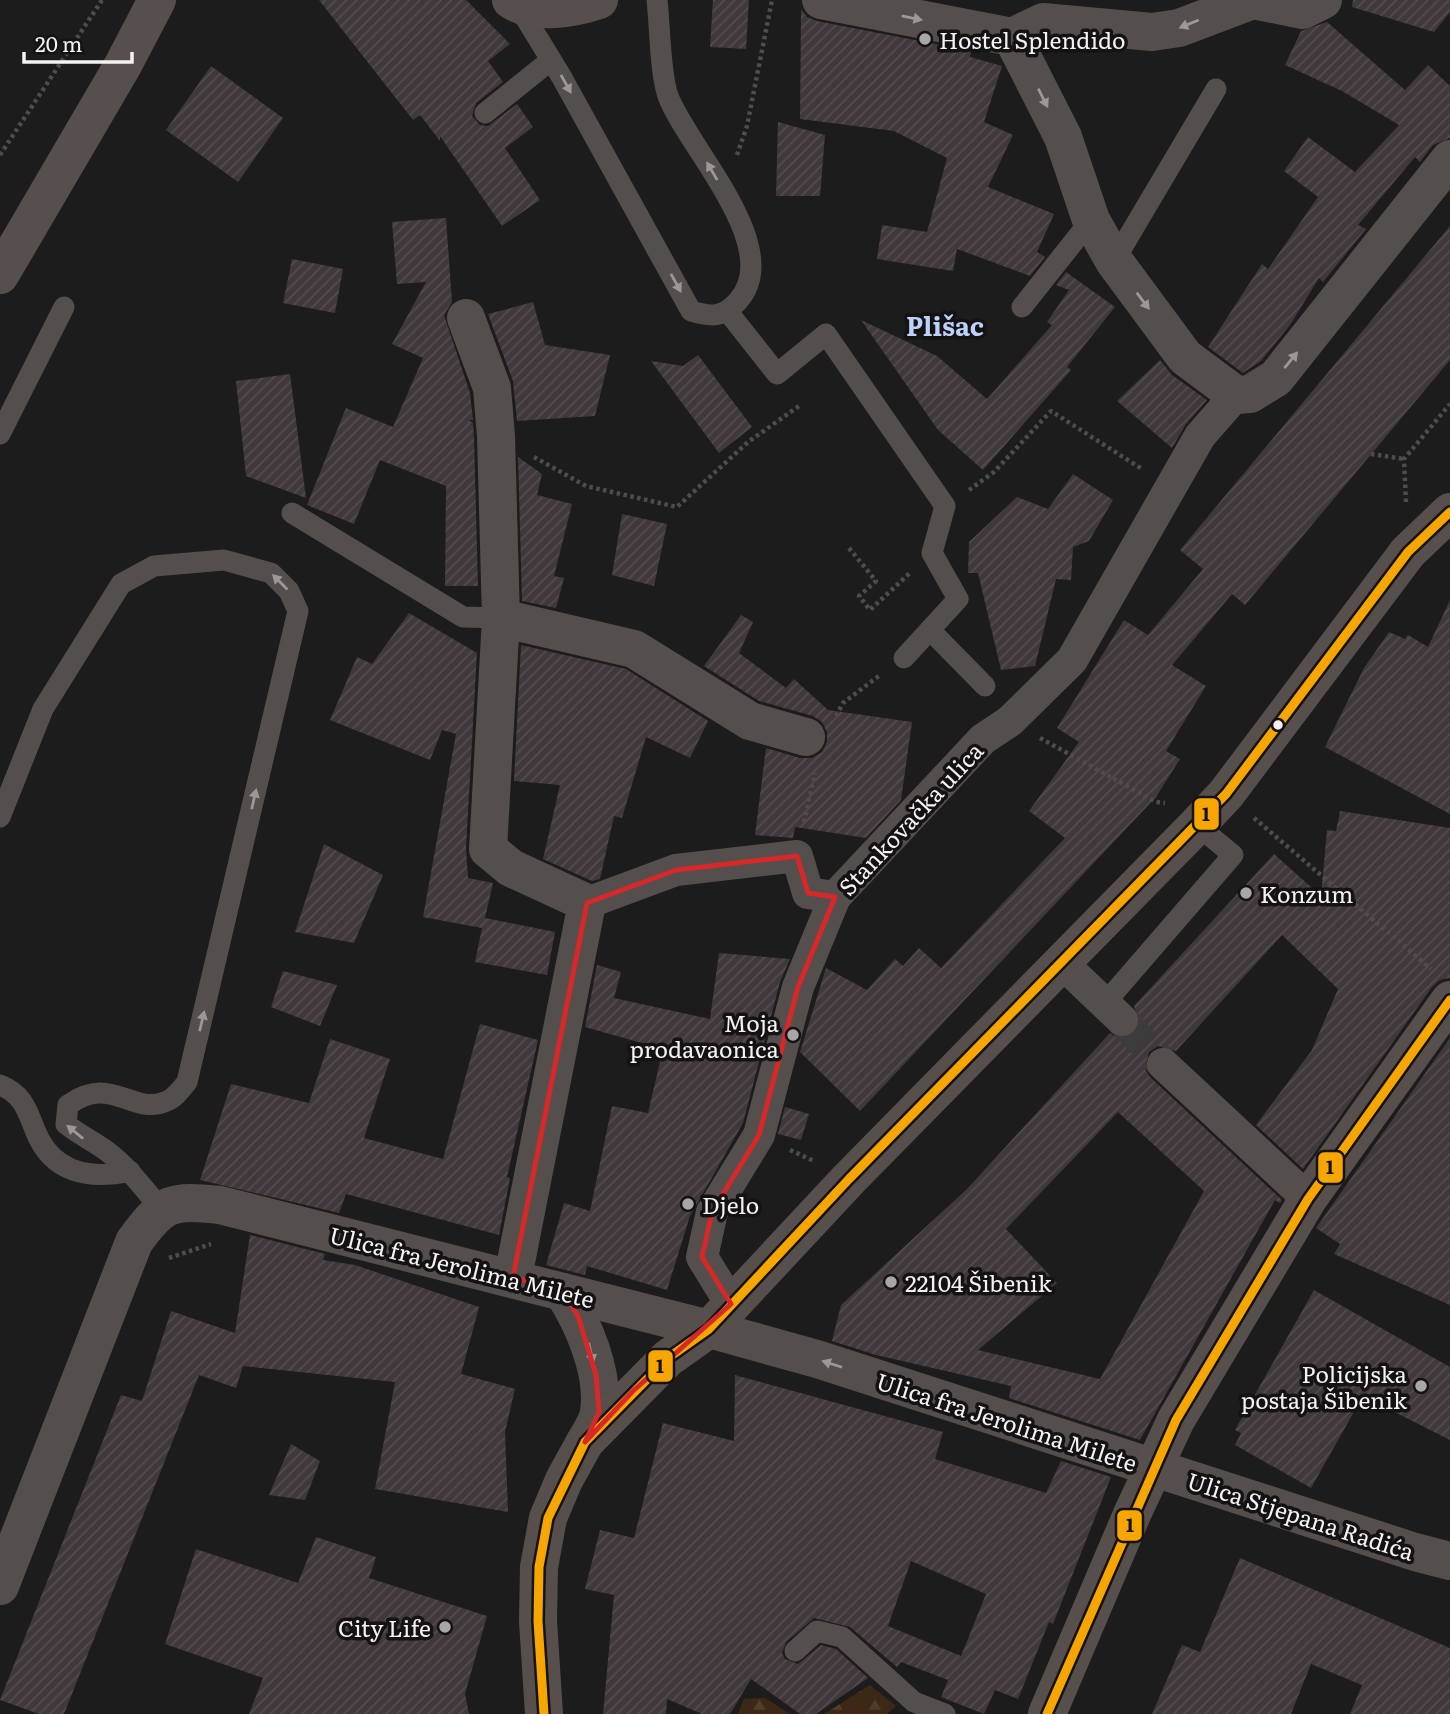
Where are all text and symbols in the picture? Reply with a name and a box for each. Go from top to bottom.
one-way arrow [901,12,923,23]
one-way arrow [1178,19,1199,30]
scale bar [24,21,133,65]
place label: Hostel Splendido [939,22,1125,56]
text: 20 m [35,27,82,58]
marker: Hostel Splendido [917,31,933,47]
one-way arrow [560,74,572,94]
one-way arrow [1037,88,1049,108]
one-way arrow [706,162,719,181]
one-way arrow [670,273,681,293]
one-way arrow [1136,291,1150,310]
district label: Plišac [906,305,984,344]
one-way arrow [1283,351,1298,369]
one-way arrow [272,574,289,591]
unlabelled marker [1271,718,1285,732]
street label: Stankovačka ulica [830,733,991,902]
one-way arrow [248,788,259,810]
line badge: 1 [1193,797,1220,831]
text: 1 [1202,799,1210,827]
place label: Konzum [1260,876,1353,910]
marker: Konzum [1238,885,1254,901]
place label: Moja prodavaonica [630,1005,780,1065]
one-way arrow [197,1010,208,1032]
marker: Moja prodavaonica [785,1027,801,1043]
one-way arrow [67,1124,85,1139]
line badge: 1 [1317,1151,1344,1184]
text: 1 [1326,1152,1334,1180]
place label: Djelo [702,1187,759,1221]
marker: Djelo [680,1196,696,1212]
street label: Ulica fra Jerolima Milete [326,1217,598,1315]
place label: 22104 Šibenik [905,1265,1053,1299]
marker: 22104 Šibenik [883,1274,899,1290]
one-way arrow [586,1342,597,1364]
line badge: 1 [647,1349,674,1383]
text: 1 [656,1351,664,1379]
place label: Policijska postaja Šibenik [1241,1356,1408,1416]
one-way arrow [821,1358,842,1369]
street label: Ulica fra Jerolima Milete [872,1363,1142,1479]
marker: Policijska postaja Šibenik [1413,1378,1429,1394]
street label: Ulica Stjepana Radića [1183,1462,1419,1568]
line badge: 1 [1116,1509,1143,1542]
text: 1 [1126,1510,1134,1538]
place label: City Life [338,1610,431,1644]
marker: City Life [437,1619,453,1635]

